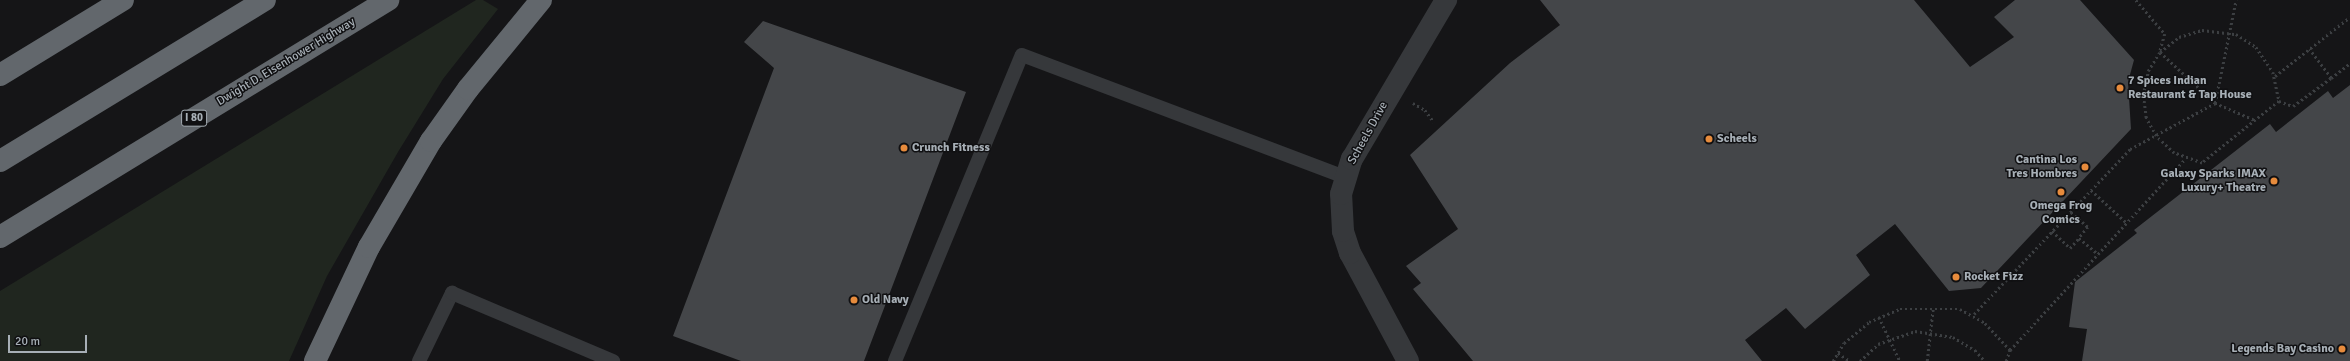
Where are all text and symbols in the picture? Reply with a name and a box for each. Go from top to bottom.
street label: Dwight D. Eisenhower Highway [214,15,358,109]
place label: 7 Spices Indian Restaurant & Tap House [2128,74,2252,102]
marker: 7 Spices Indian Restaurant & Tap House [2115,83,2125,93]
street label: Scheels Drive [1345,99,1391,167]
road number: I 80 [181,109,207,127]
place label: Scheels [1717,132,1757,146]
marker: Scheels [1704,134,1714,144]
place label: Crunch Fitness [912,141,990,155]
marker: Crunch Fitness [899,143,909,153]
place label: Cantina Los Tres Hombres [2006,153,2077,181]
marker: Cantina Los Tres Hombres [2080,162,2090,172]
place label: Galaxy Sparks IMAX Luxury+ Theatre [2161,167,2266,195]
marker: Galaxy Sparks IMAX Luxury+ Theatre [2269,176,2279,186]
marker: Omega Frog Comics [2056,187,2066,197]
place label: Omega Frog Comics [2030,199,2092,227]
place label: Rocket Fizz [1964,270,2023,284]
marker: Rocket Fizz [1951,272,1961,282]
place label: Old Navy [862,293,909,307]
marker: Old Navy [849,295,859,305]
scale bar [10,327,89,353]
text: 20 m [15,334,40,349]
place label: Legends Bay Casino [2231,342,2334,356]
marker: Legends Bay Casino [2337,344,2347,354]

